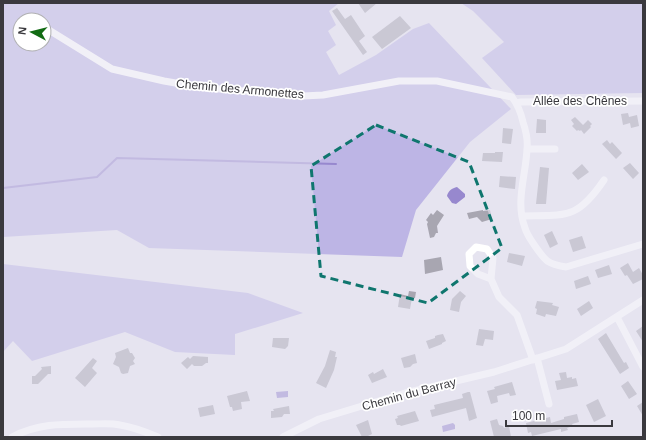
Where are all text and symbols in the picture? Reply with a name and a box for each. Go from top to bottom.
north arrow [12,12,52,52]
text: N [16,26,29,35]
street label: Chemin des Armonettes [176,76,304,102]
street label: Allée des Chênes [533,94,627,108]
street label: Chemin du Barray [360,375,458,413]
scale bar [506,402,612,428]
text: 100 m [512,409,545,423]

